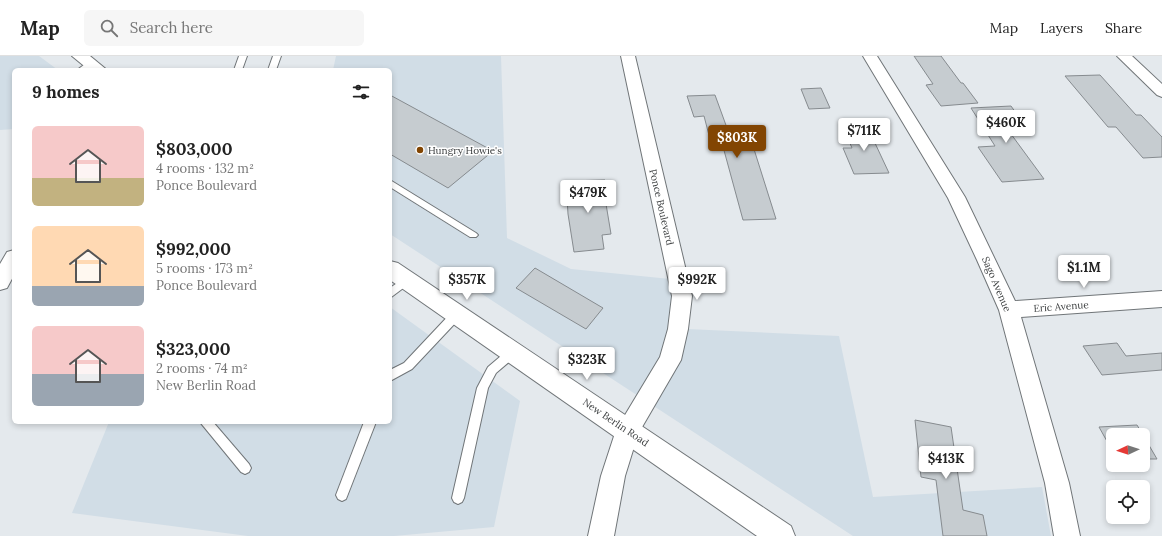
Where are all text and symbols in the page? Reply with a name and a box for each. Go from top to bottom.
search box [84,10,364,46]
text: Map [20,16,60,40]
icon: search [98,17,120,39]
text: Search here [130,18,213,37]
text: Map [990,19,1018,37]
text: Layers [1040,19,1083,37]
text: Share [1105,19,1142,37]
text: 9 homes [32,81,99,103]
icon: filters [350,81,372,103]
pin: $460K [978,110,1034,144]
text: $460K [986,114,1026,131]
pin: $711K [836,118,892,152]
text: $711K [847,122,881,139]
pin: $803K [709,125,765,159]
text: $803K [717,129,757,146]
text: $803,000 [156,138,232,160]
icon: home [64,142,112,190]
place label: Hungry Howie's [428,144,502,157]
marker: Hungry Howie's [415,145,425,155]
text: 4 rooms · 132 m² [156,160,254,177]
street label: Ponce Boulevard [646,168,677,246]
text: Ponce Boulevard [156,177,257,194]
pin: $479K [560,180,616,214]
text: $479K [569,184,607,201]
text: $992,000 [156,238,231,260]
icon: home [64,242,112,290]
street label: Sago Avenue [979,255,1014,314]
pin: $1.1M [1056,255,1112,289]
text: $1.1M [1067,259,1101,276]
text: 5 rooms · 173 m² [156,260,253,277]
pin: $357K [439,267,495,301]
pin: $992K [669,267,725,301]
text: $357K [448,271,486,288]
text: $992K [678,271,716,288]
text: Ponce Boulevard [156,277,257,294]
street label: Eric Avenue [1033,298,1090,315]
text: $323,000 [156,338,231,360]
icon: home [64,342,112,390]
pin: $323K [559,347,615,381]
text: $323K [568,351,606,368]
text: 2 rooms · 74 m² [156,360,248,377]
text: New Berlin Road [156,377,256,394]
street label: New Berlin Road [580,396,651,449]
north arrow [1106,428,1150,472]
map controls [1106,428,1150,524]
pin: $413K [918,446,974,480]
text: $413K [928,450,964,467]
button: locate [1106,480,1150,524]

